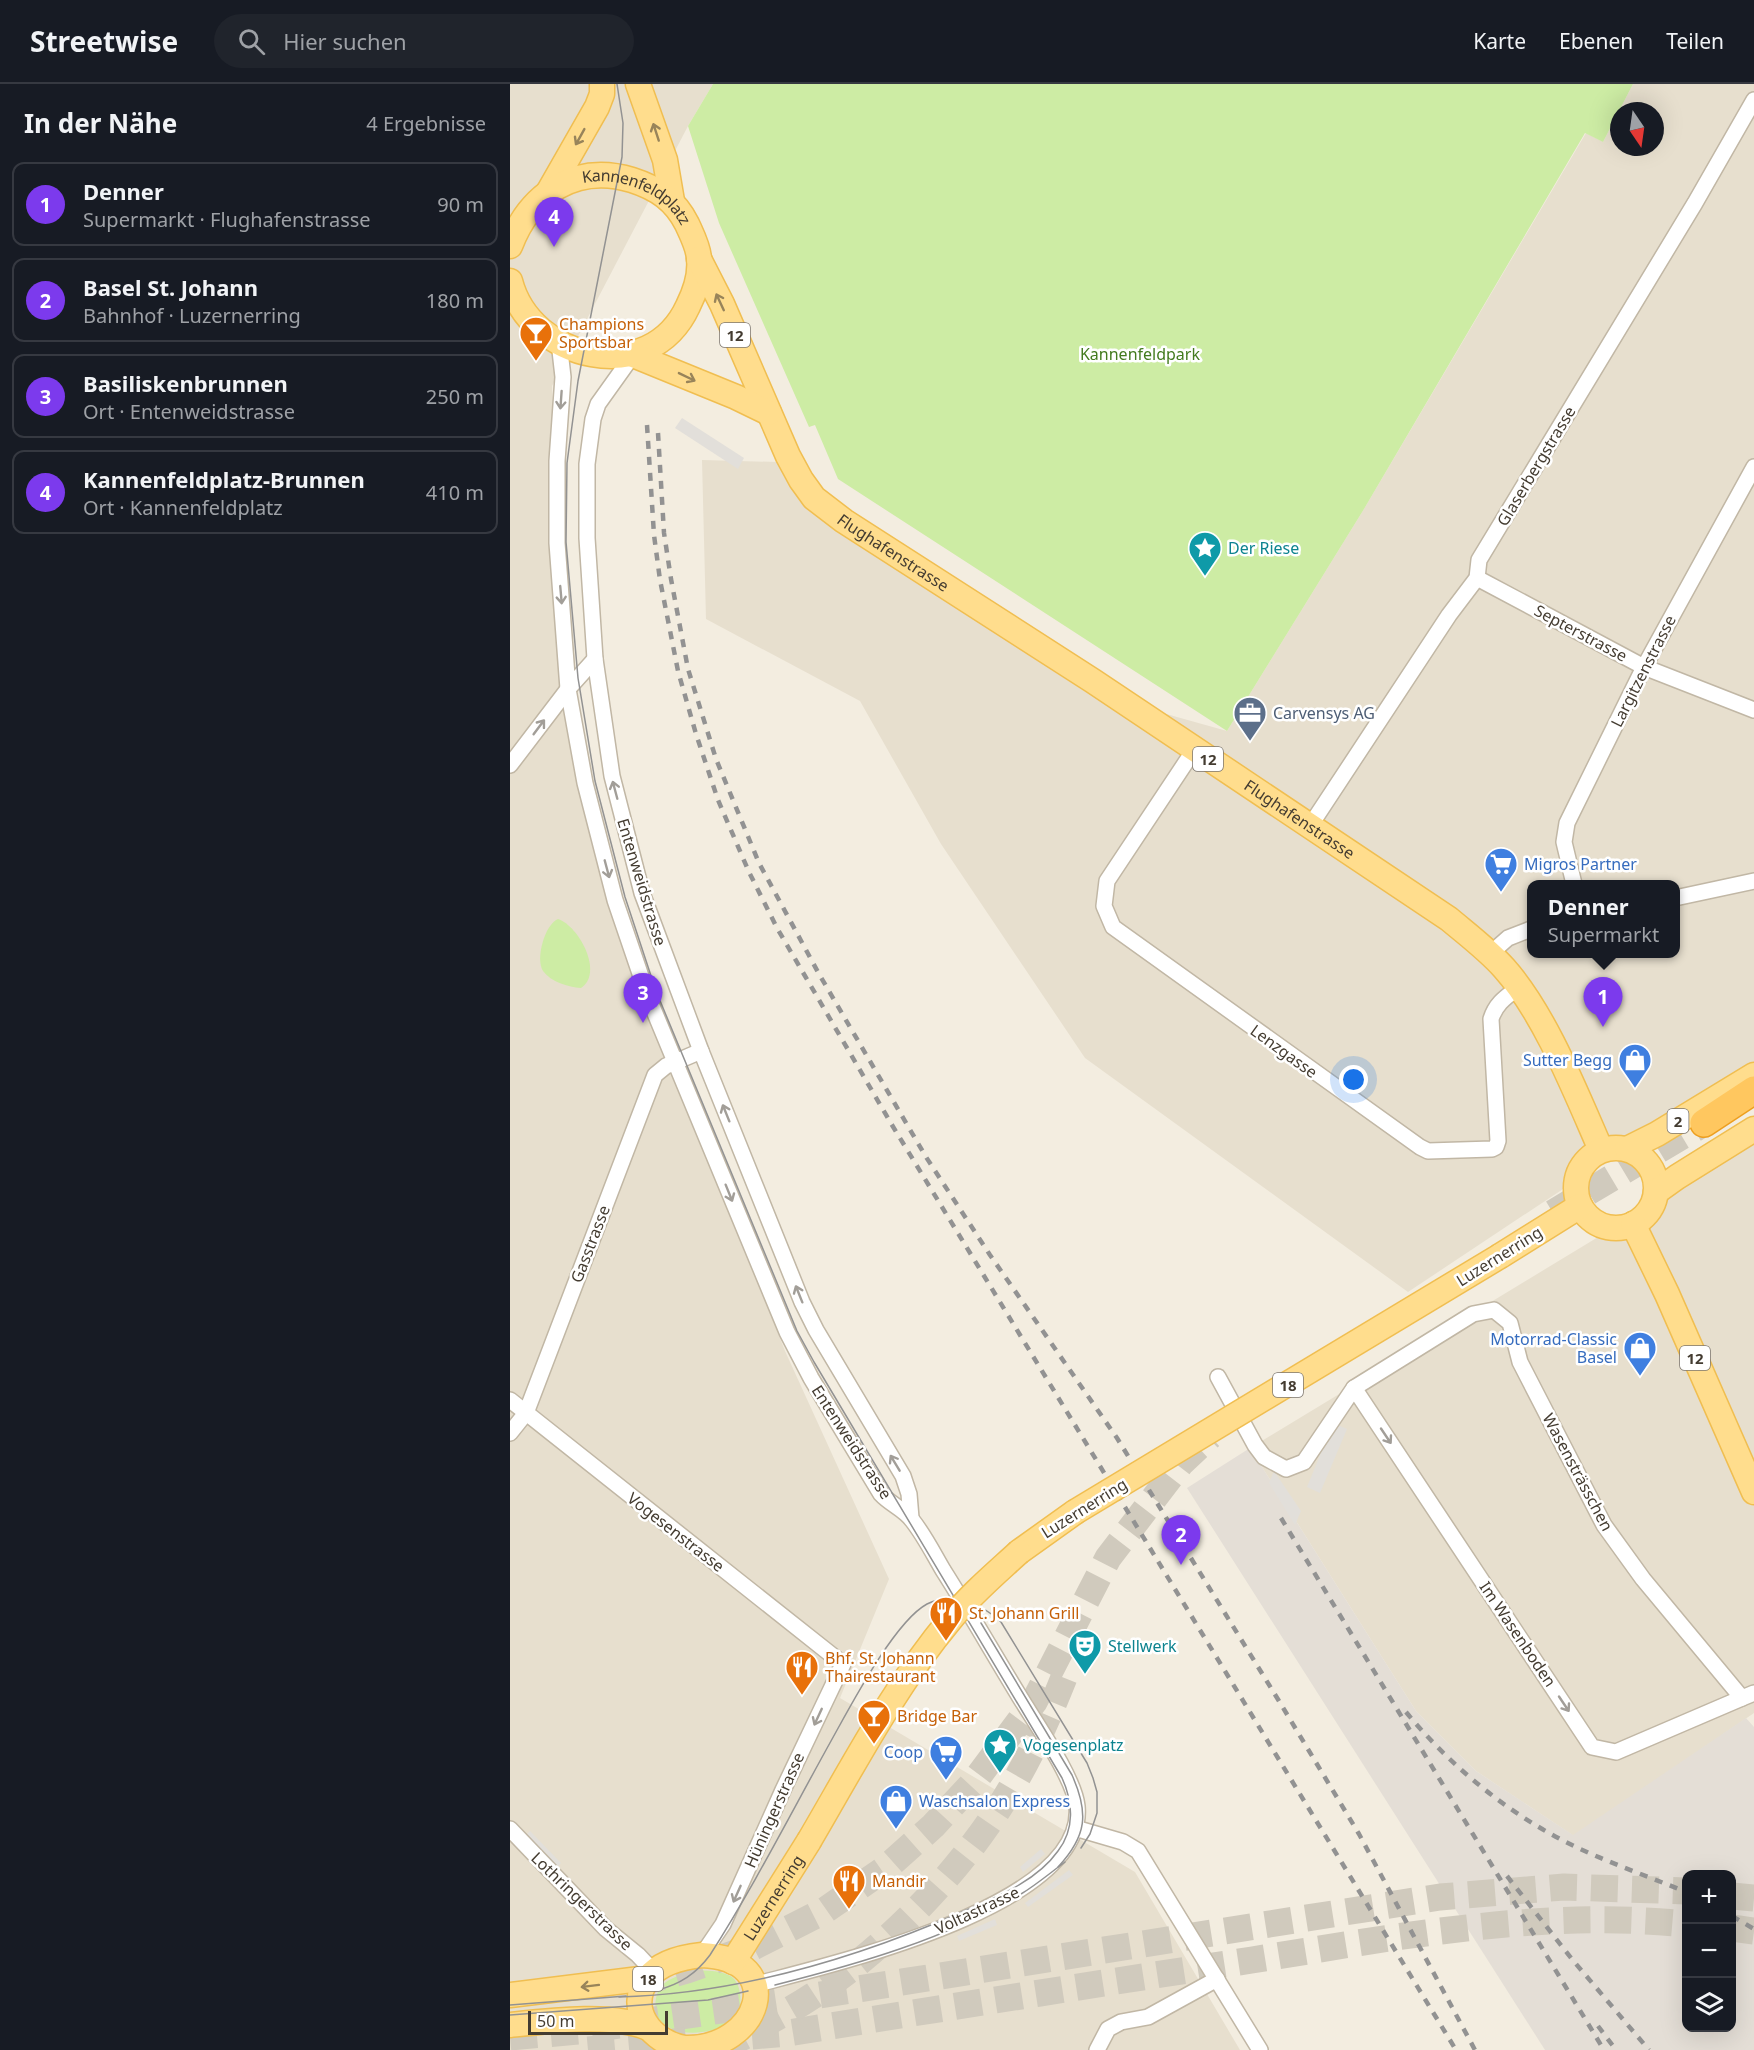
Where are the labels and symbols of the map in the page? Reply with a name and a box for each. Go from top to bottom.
north arrow [1610,102,1664,156]
one-way arrow [650,123,661,142]
one-way arrow [574,129,586,146]
street label: Kannenfeldplatz [580,164,696,229]
pin: 4 [534,198,573,247]
one-way arrow [714,293,726,311]
place label: Champions Sportsbar [559,313,644,353]
bar icon: Champions Sportsbar [518,315,554,362]
road number: 12 [720,323,750,347]
park label: Kannenfeldpark [1080,343,1200,365]
one-way arrow [678,371,696,383]
one-way arrow [556,390,567,409]
street label: Glaserbergstrasse [1491,402,1581,530]
street label: Flughafenstrasse [833,509,953,597]
place icon: Der Riese [1187,530,1223,577]
place label: Der Riese [1228,537,1299,559]
one-way arrow [556,584,567,604]
street label: Septerstrasse [1531,599,1631,667]
street label: Largitzenstrasse [1605,611,1681,731]
office icon: Carvensys AG [1232,695,1268,742]
place label: Carvensys AG [1273,702,1375,724]
one-way arrow [533,719,546,735]
road number: 12 [1193,747,1223,771]
street label: Flughafenstrasse [1240,774,1359,864]
one-way arrow [609,780,621,799]
street label: Entenweidstrasse [612,816,672,948]
supermarket icon: Migros Partner [1483,846,1519,893]
place label: Migros Partner [1524,853,1637,875]
one-way arrow [602,859,614,878]
pin: 3 [624,974,662,1023]
pin: 1 [1584,978,1622,1027]
street label: Lenzgasse [1246,1019,1322,1083]
shop icon: Sutter Begg [1617,1042,1653,1089]
place label: Sutter Begg [1523,1049,1612,1071]
your location [1339,1065,1368,1094]
one-way arrow [720,1104,731,1122]
road number: 2 [1668,1109,1688,1133]
one-way arrow [724,1183,735,1202]
street label: Gasstrasse [565,1202,615,1286]
street label: Luzernerring [1452,1221,1546,1291]
one-way arrow [793,1285,804,1303]
place label: Motorrad-Classic Basel [1490,1328,1617,1368]
shop icon: Motorrad-Classic Basel [1622,1330,1658,1377]
road number: 12 [1680,1346,1710,1370]
road number: 18 [1273,1373,1303,1397]
street label: Entenweidstrasse [807,1381,897,1503]
street label: Wasensträsschen [1538,1409,1618,1535]
one-way arrow [1380,1428,1392,1444]
one-way arrow [888,1455,900,1472]
street label: Luzernerring [1037,1473,1131,1543]
street label: Vogesenstrasse [623,1487,729,1577]
pin: 2 [1162,1516,1200,1565]
street label: Im Wasenboden [1475,1577,1561,1691]
restaurant icon: St. Johann Grill [928,1595,964,1642]
place label: St. Johann Grill [969,1602,1080,1624]
theatre icon: Stellwerk [1067,1628,1103,1675]
place label: Stellwerk [1108,1635,1177,1657]
place label: Bhf. St. Johann Thairestaurant [825,1647,936,1687]
restaurant icon: Bhf. St. Johann Thairestaurant [784,1649,820,1696]
one-way arrow [1558,1695,1570,1712]
bar icon: Bridge Bar [856,1698,892,1745]
place label: Bridge Bar [897,1705,977,1727]
one-way arrow [811,1707,823,1725]
place icon: Vogesenplatz [982,1727,1018,1774]
supermarket icon: Coop [928,1734,964,1781]
place label: Vogesenplatz [1023,1734,1124,1756]
place label: Coop [884,1741,923,1763]
street label: Hüningerstrasse [739,1749,809,1871]
shop icon: Waschsalon Express [878,1783,914,1830]
place label: Waschsalon Express [919,1790,1070,1812]
street label: Lothringerstrasse [527,1847,637,1955]
street label: Luzernerring [738,1851,809,1945]
restaurant icon: Mandir [831,1863,867,1910]
place label: Mandir [872,1870,926,1892]
street label: Voltastrasse [931,1881,1023,1939]
one-way arrow [730,1884,742,1902]
road number: 18 [633,1967,663,1991]
one-way arrow [580,1980,600,1991]
scale bar [528,2008,668,2036]

